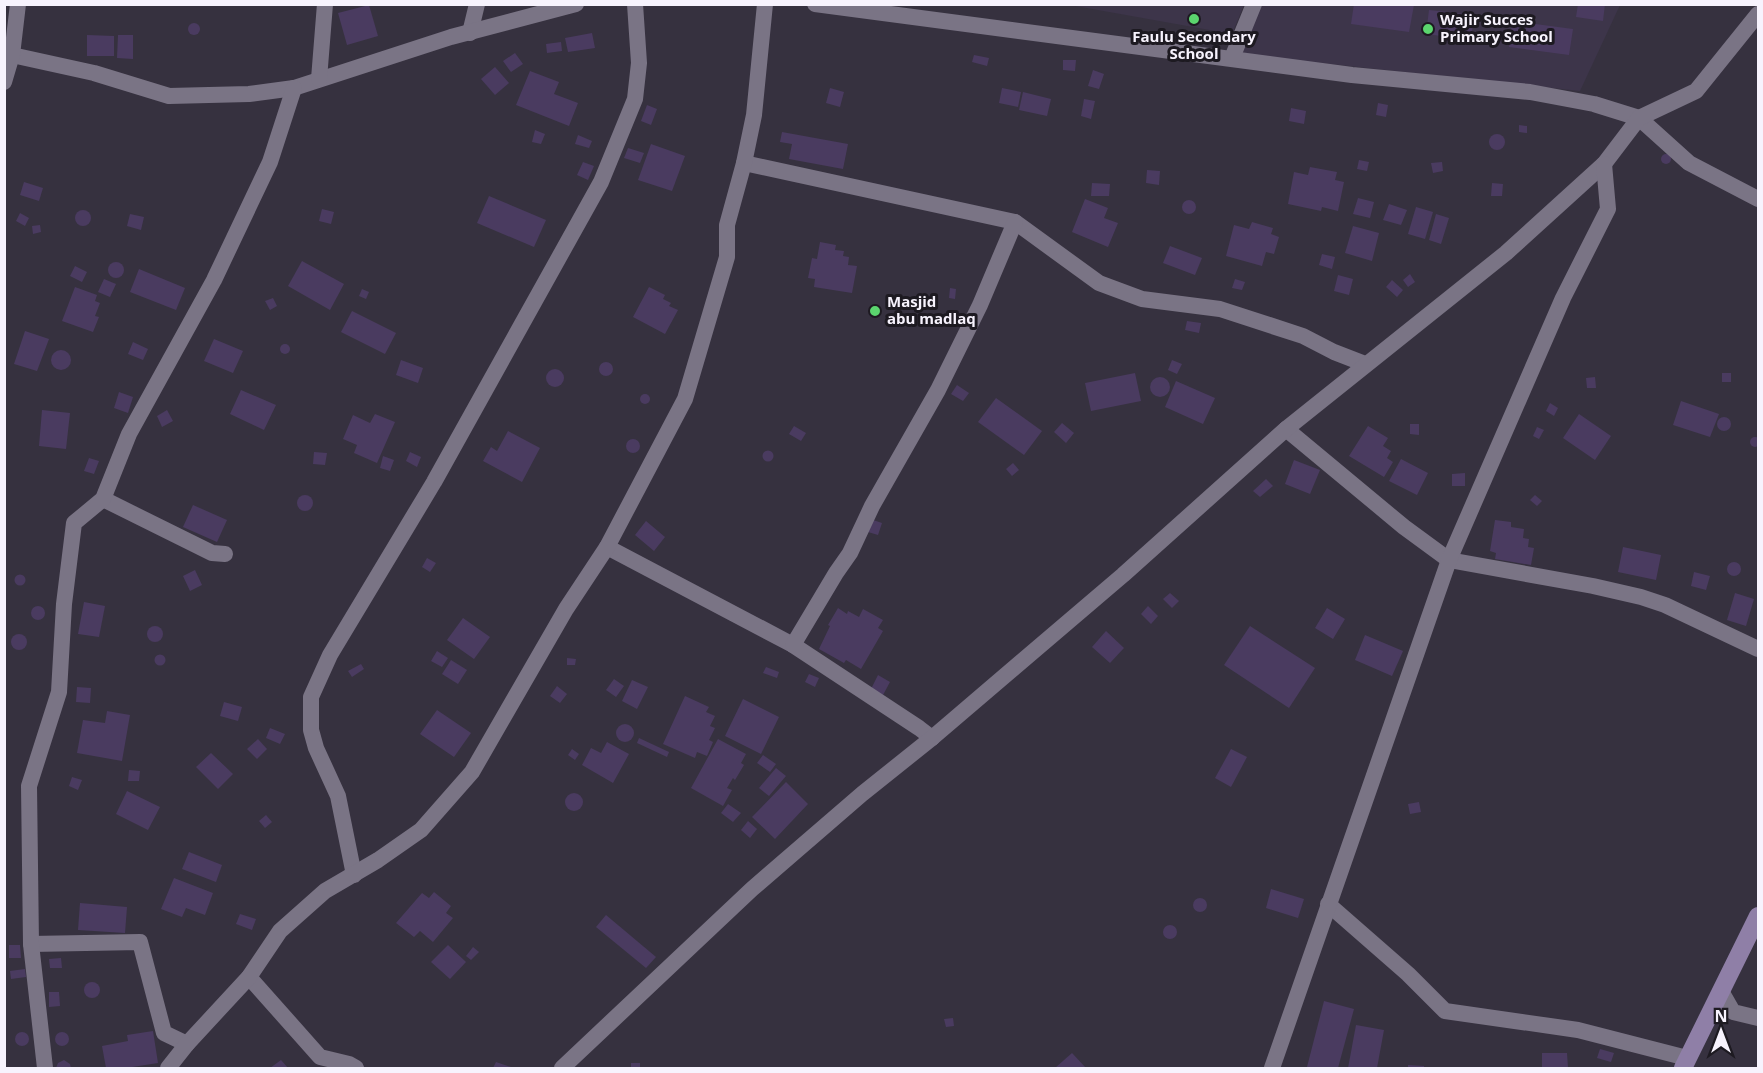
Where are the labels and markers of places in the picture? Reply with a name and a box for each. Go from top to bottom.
place label: Wajir Succes Primary School [1440,9,1553,46]
marker: Faulu Secondary School [1187,12,1201,26]
marker: Wajir Succes Primary School [1421,22,1435,36]
place label: Faulu Secondary School [1132,26,1256,63]
place label: Masjid abu madlaq [887,291,976,328]
marker: Masjid abu madlaq [868,304,882,318]

